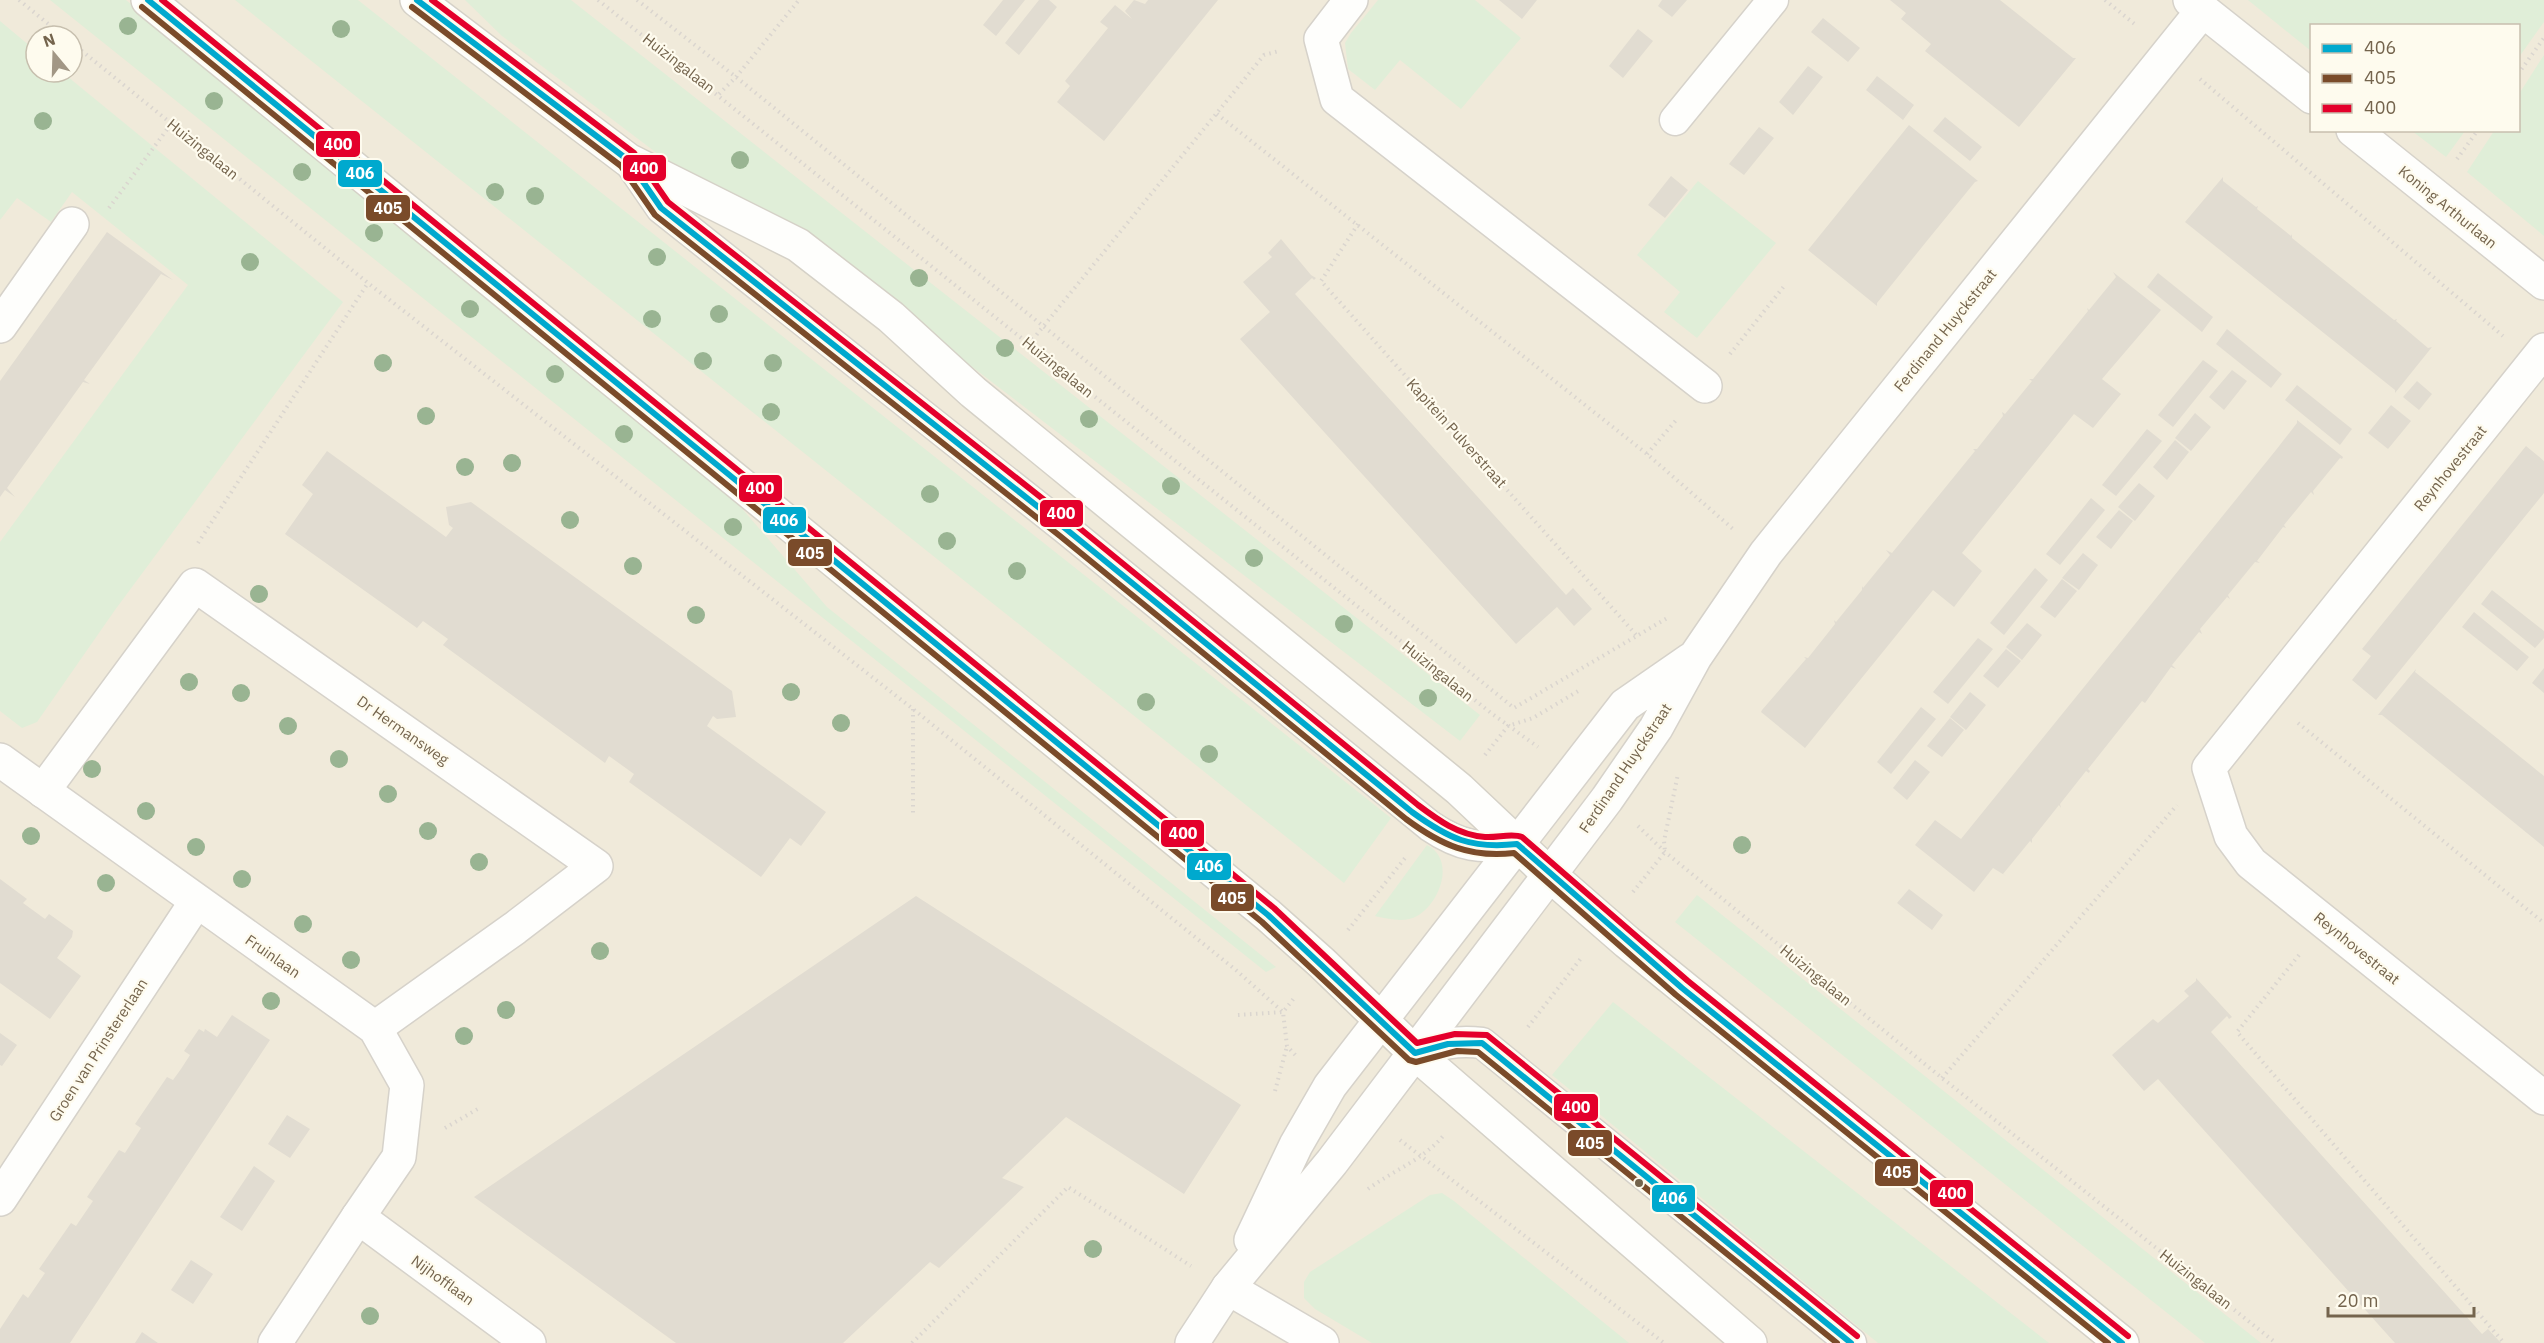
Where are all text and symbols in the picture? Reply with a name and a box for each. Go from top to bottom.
north arrow [24,24,84,84]
legend [2310,24,2520,132]
text: N [40,28,58,51]
street label: Huizingalaan [639,29,719,97]
text: 406 [2364,36,2396,59]
text: 405 [2364,66,2396,89]
text: 400 [2364,96,2396,119]
street label: Huizingalaan [163,114,243,184]
line badge: 400 [315,130,361,158]
text: 400 [324,134,353,154]
line badge: 400 [622,154,667,182]
text: 400 [630,158,659,178]
line badge: 406 [337,159,383,188]
street label: Koning Arthurlaan [2395,161,2501,253]
text: 406 [346,163,375,183]
line badge: 405 [365,194,411,222]
text: 405 [374,198,403,218]
street label: Ferdinand Huyckstraat [1890,265,2000,395]
street label: Huizingalaan [1018,332,1098,402]
street label: Kapitein Pulverstraat [1403,374,1511,492]
street label: Reynhovestraat [2410,421,2490,515]
line badge: 400 [738,474,783,503]
text: 400 [746,478,775,498]
line badge: 400 [1039,499,1084,528]
text: 400 [1047,503,1076,523]
line badge: 406 [762,506,807,534]
text: 406 [770,510,799,530]
line badge: 405 [787,538,833,567]
text: 405 [796,543,825,563]
street label: Huizingalaan [1398,636,1478,706]
street label: Dr Hermansweg [353,691,453,769]
street label: Ferdinand Huyckstraat [1575,699,1675,837]
line badge: 400 [1160,819,1205,848]
text: 400 [1169,823,1198,843]
line badge: 406 [1186,852,1232,881]
text: 406 [1195,856,1224,876]
line badge: 405 [1210,883,1255,912]
text: 405 [1218,888,1247,908]
street label: Reynhovestraat [2310,908,2404,988]
street label: Fruinlaan [242,930,304,982]
street label: Huizingalaan [1776,940,1856,1010]
street label: Groen van Prinstererlaan [45,975,151,1125]
line badge: 400 [1553,1093,1599,1122]
text: 400 [1562,1097,1591,1117]
line badge: 405 [1567,1129,1613,1157]
text: 405 [1576,1133,1605,1153]
line badge: 405 [1874,1158,1919,1187]
text: 405 [1883,1162,1912,1182]
unlabelled marker [1633,1177,1645,1189]
line badge: 400 [1929,1179,1974,1208]
text: 400 [1938,1183,1967,1203]
line badge: 406 [1651,1184,1696,1213]
text: 406 [1659,1188,1688,1208]
street label: Huizingalaan [2156,1245,2236,1313]
street label: Nijhofflaan [408,1251,478,1309]
scale bar [2328,1280,2474,1318]
text: 20 m [2337,1289,2379,1312]

